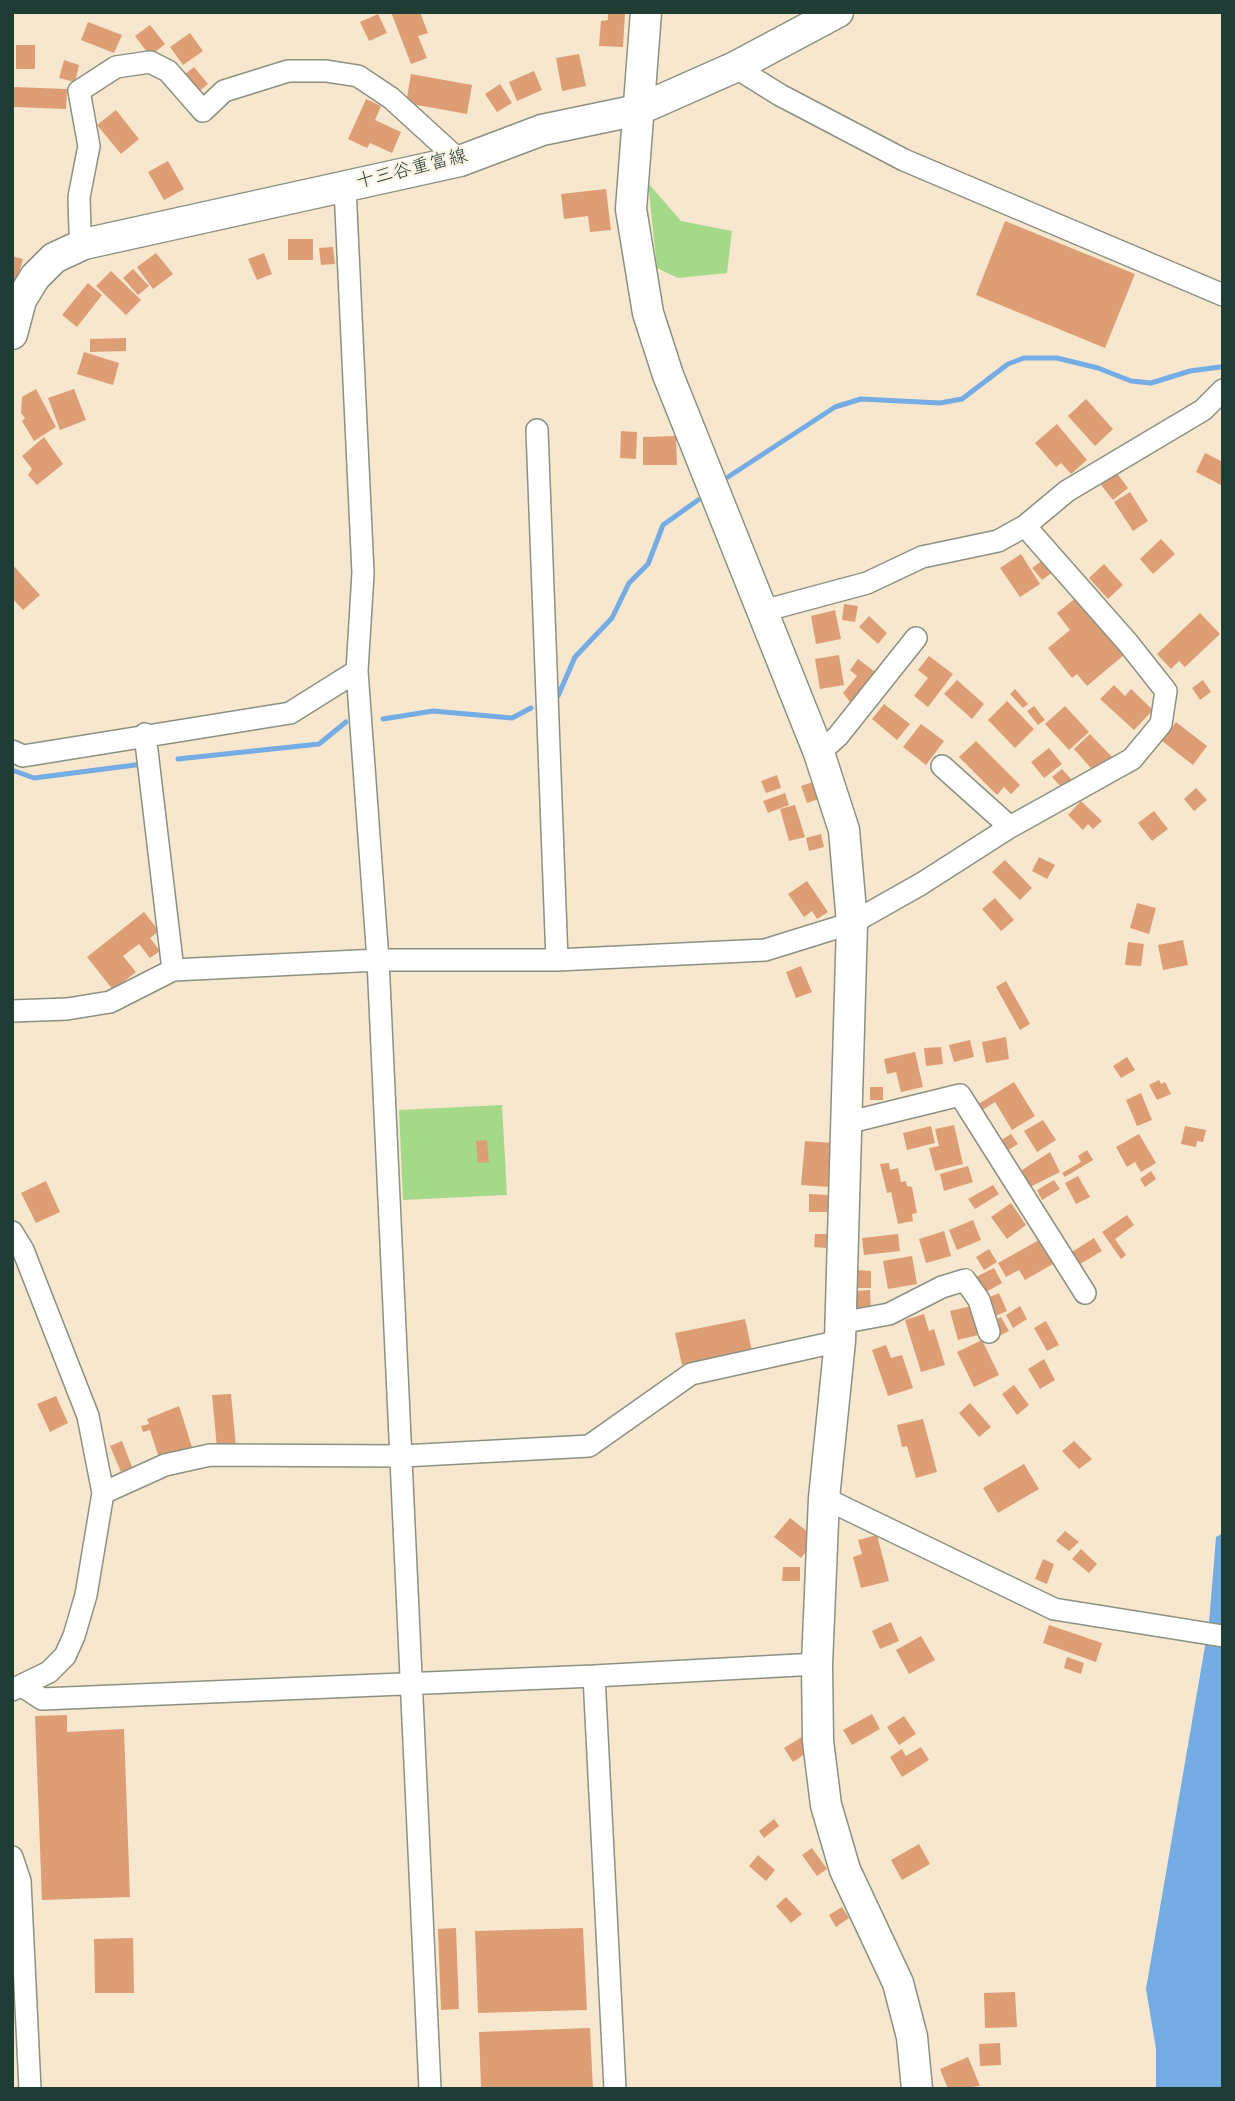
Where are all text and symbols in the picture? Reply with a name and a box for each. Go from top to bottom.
street label: 十三谷重富線 [354,146,470,196]

